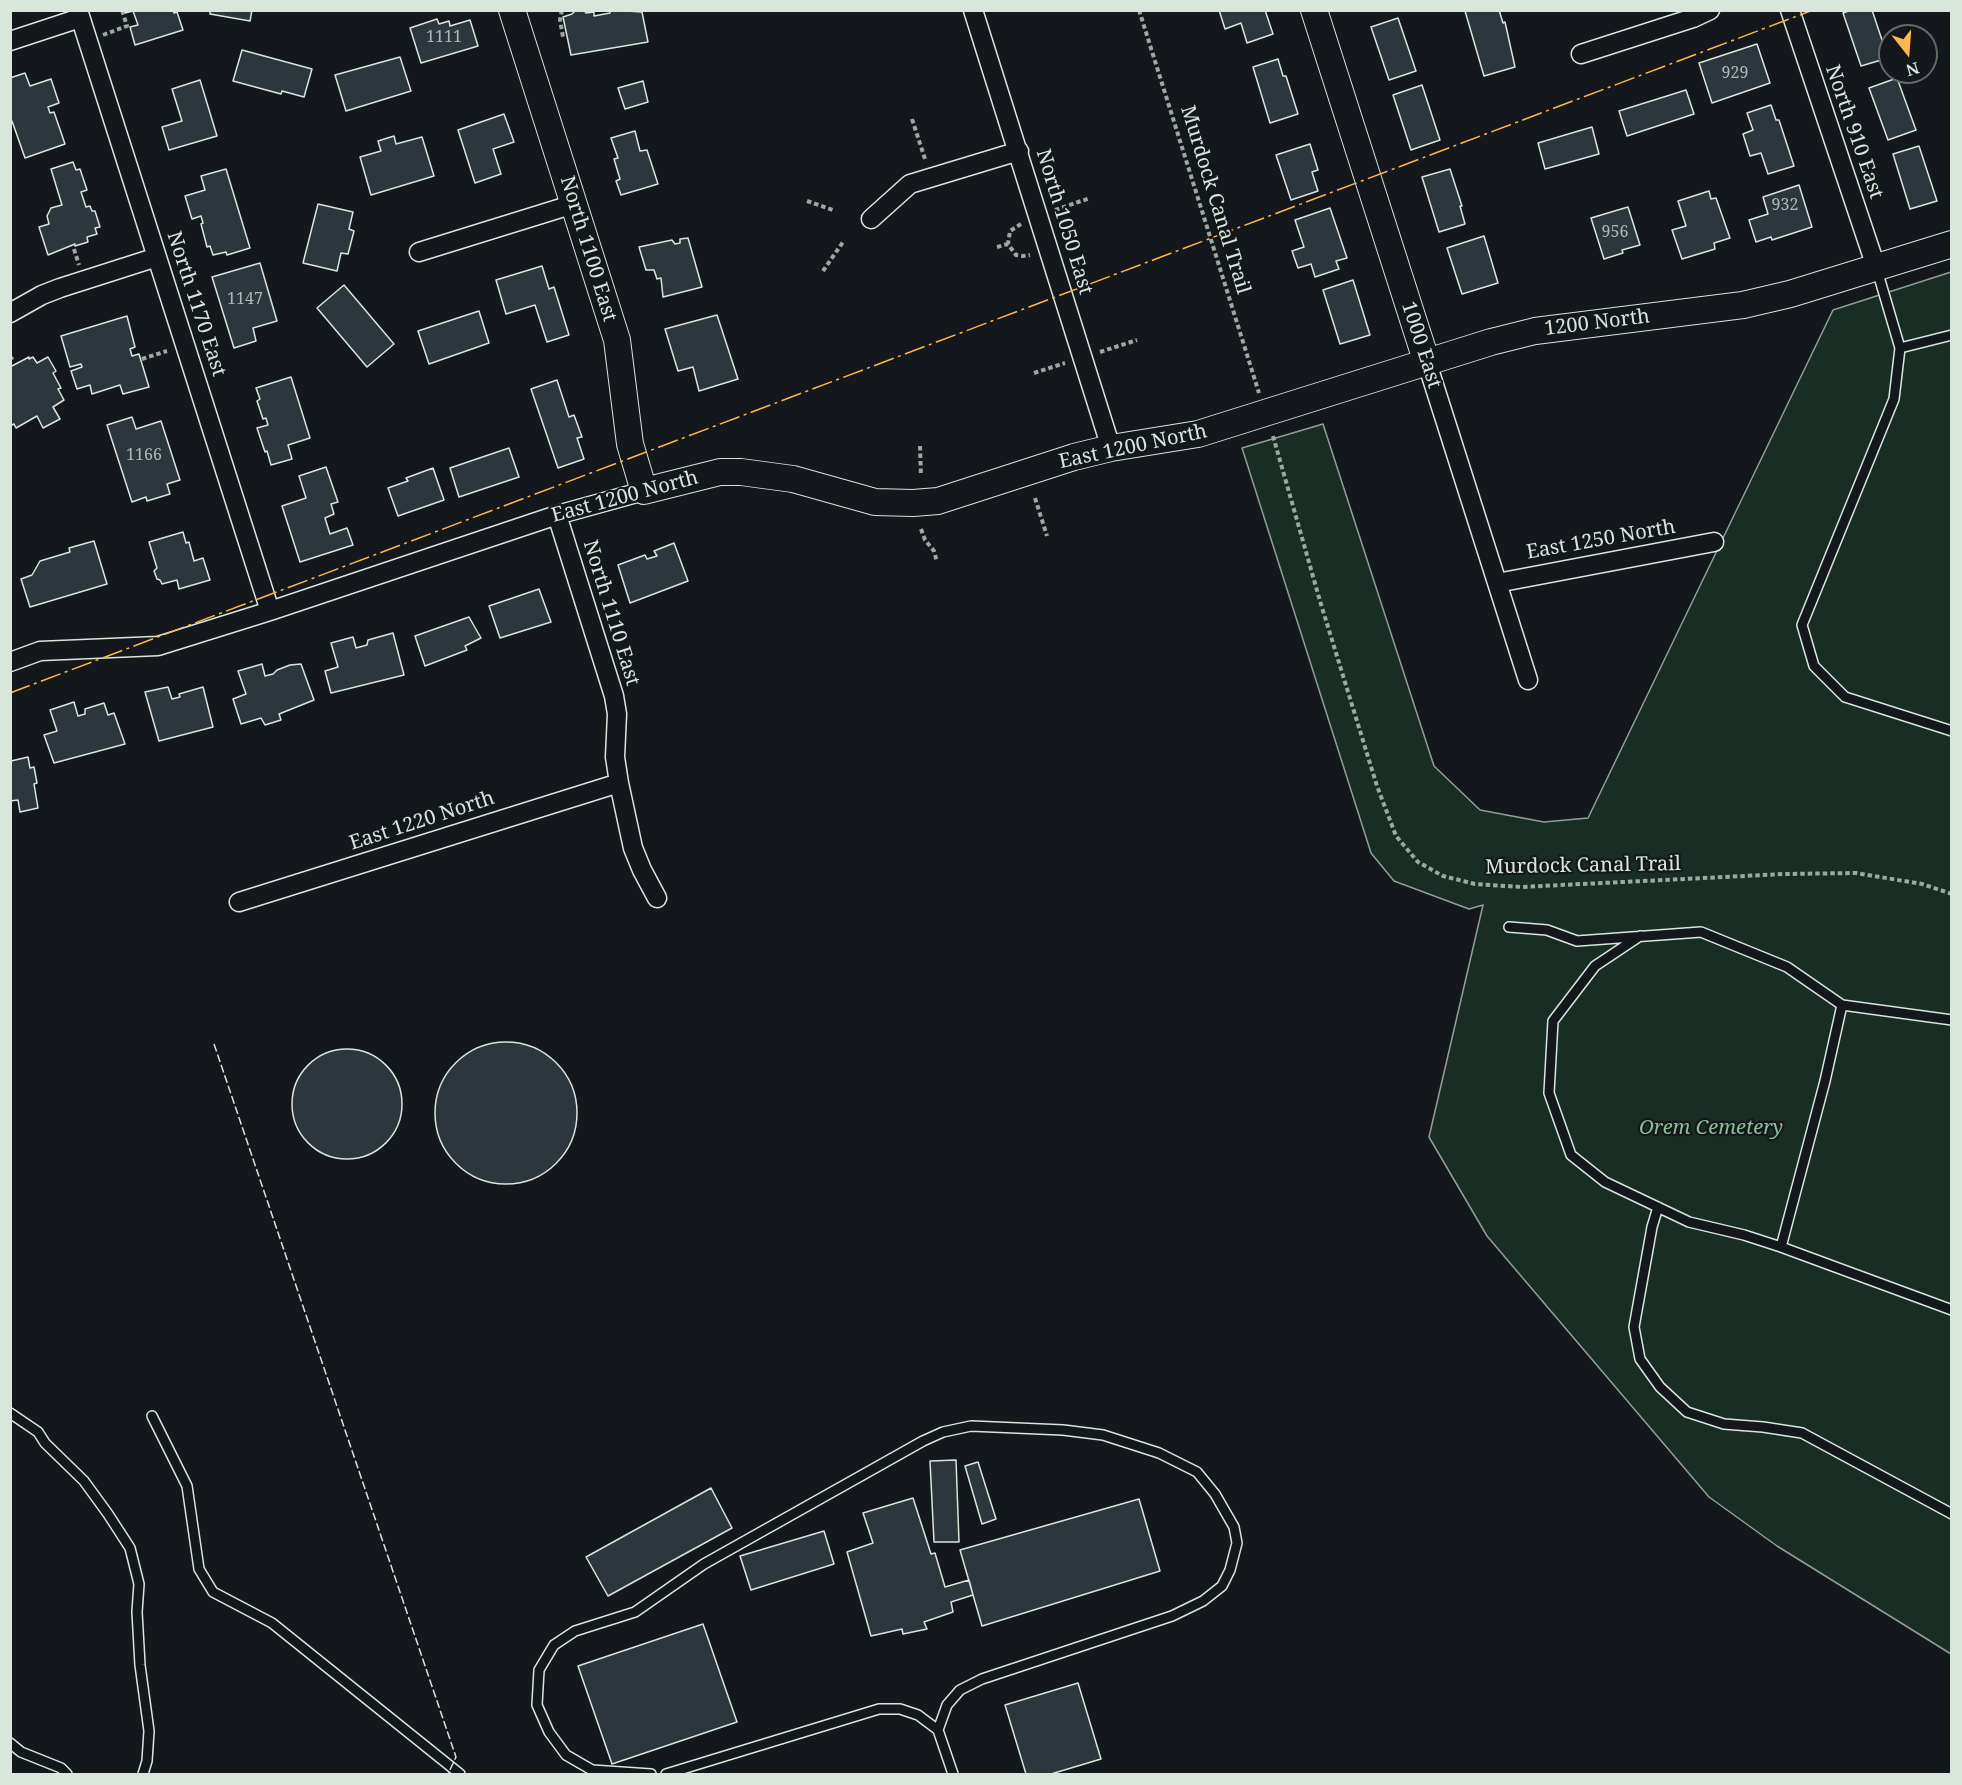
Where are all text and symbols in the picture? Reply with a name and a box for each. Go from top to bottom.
north arrow [1878,24,1938,84]
house number: 1111 [426,27,462,47]
text: N [1903,57,1922,82]
street label: North 910 East [1820,62,1888,202]
house number: 929 [1722,63,1748,83]
street label: Murdock Canal Trail [1175,103,1255,297]
street label: North 1050 East [1030,146,1098,298]
street label: North 1100 East [554,173,622,325]
house number: 932 [1772,195,1798,215]
house number: 956 [1602,222,1628,242]
street label: North 1170 East [161,229,231,379]
house number: 1147 [227,289,263,309]
street label: 1000 East [1396,299,1446,391]
street label: 1200 North [1543,305,1651,341]
street label: East 1200 North [1057,420,1209,474]
house number: 1166 [126,445,162,465]
street label: East 1200 North [549,466,701,528]
street label: East 1250 North [1525,515,1677,565]
street label: North 1110 East [577,537,645,689]
street label: East 1220 North [347,786,497,856]
street label: Murdock Canal Trail [1485,852,1681,880]
park label: Orem Cemetery [1639,1116,1783,1140]

